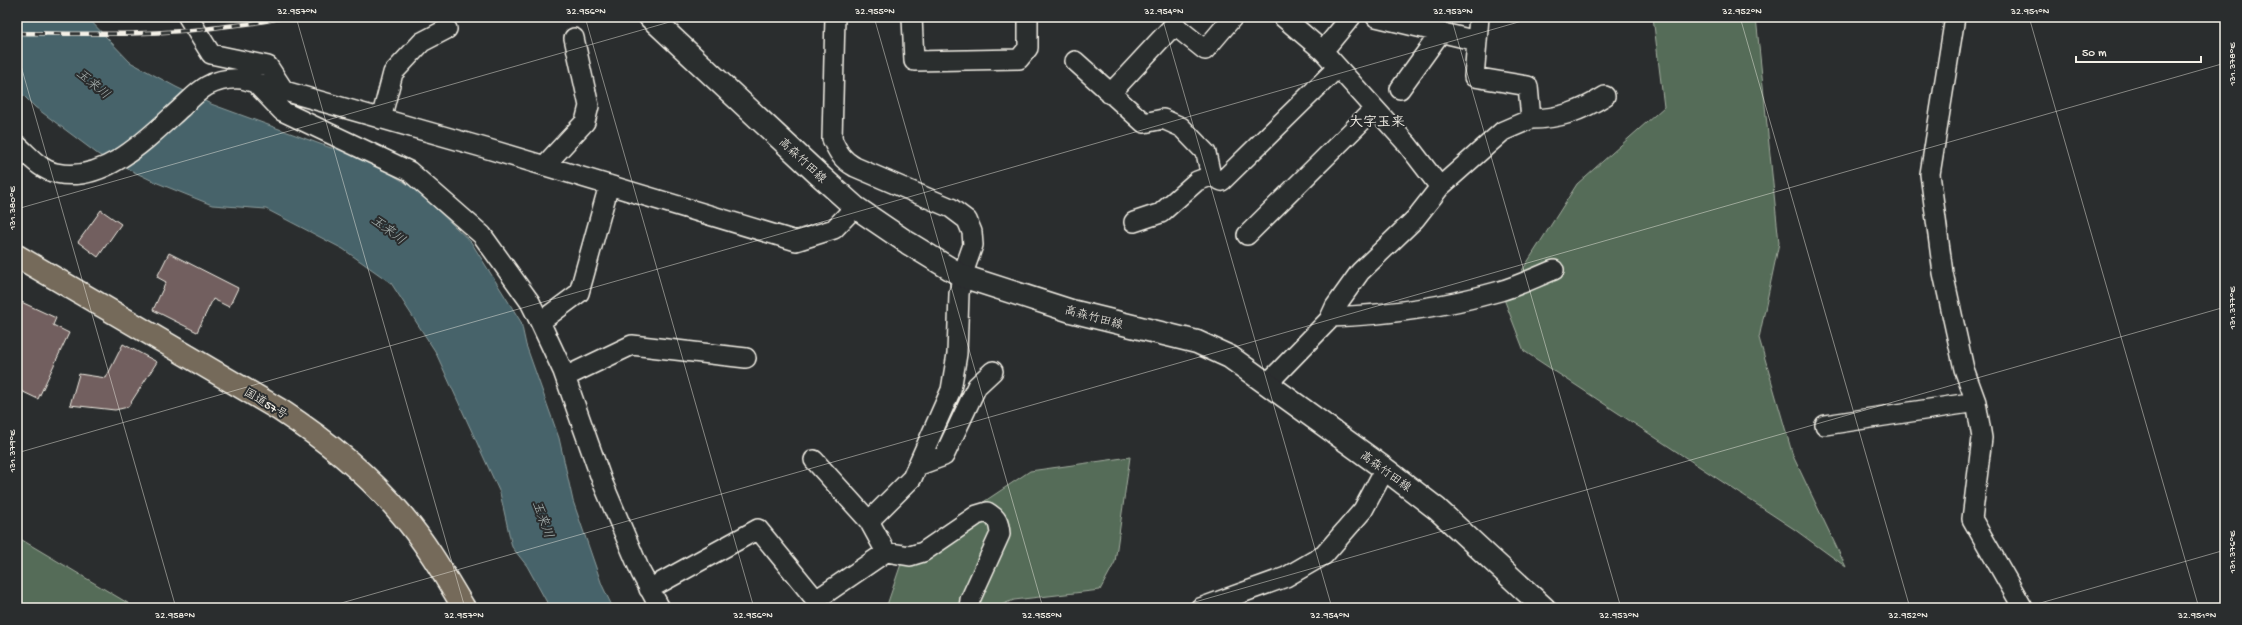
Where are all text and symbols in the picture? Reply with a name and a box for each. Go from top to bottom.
text: 32.957°N [276,6,317,18]
text: 32.956°N [565,6,606,18]
text: 32.955°N [854,6,895,18]
text: 32.954°N [1143,6,1184,18]
text: 32.953°N [1432,6,1473,18]
text: 32.952°N [1721,6,1762,18]
text: 32.951°N [2010,6,2050,18]
scale bar [2076,38,2201,64]
text: 131.378°E [2227,42,2239,87]
text: 50 m [2082,47,2107,61]
water label: 玉来川 [73,66,113,103]
district label: 大字玉来 [1349,114,1405,132]
street label: 高森竹田線 [775,135,829,187]
text: 131.380°E [7,185,19,231]
water label: 玉来川 [367,212,408,249]
text: 131.377°E [2227,286,2239,330]
street label: 高森竹田線 [1063,303,1125,333]
street label: 国道57号 [241,385,290,423]
text: 131.379°E [7,429,19,473]
street label: 高森竹田線 [1356,449,1414,496]
water label: 玉来川 [528,499,556,541]
text: 131.376°E [2227,530,2239,574]
text: 32.958°N [154,610,195,622]
text: 32.957°N [443,610,484,622]
text: 32.956°N [732,610,773,622]
text: 32.955°N [1021,610,1062,622]
text: 32.954°N [1309,610,1350,622]
text: 32.953°N [1598,610,1639,622]
text: 32.952°N [1887,610,1928,622]
text: 32.951°N [2177,610,2217,622]

